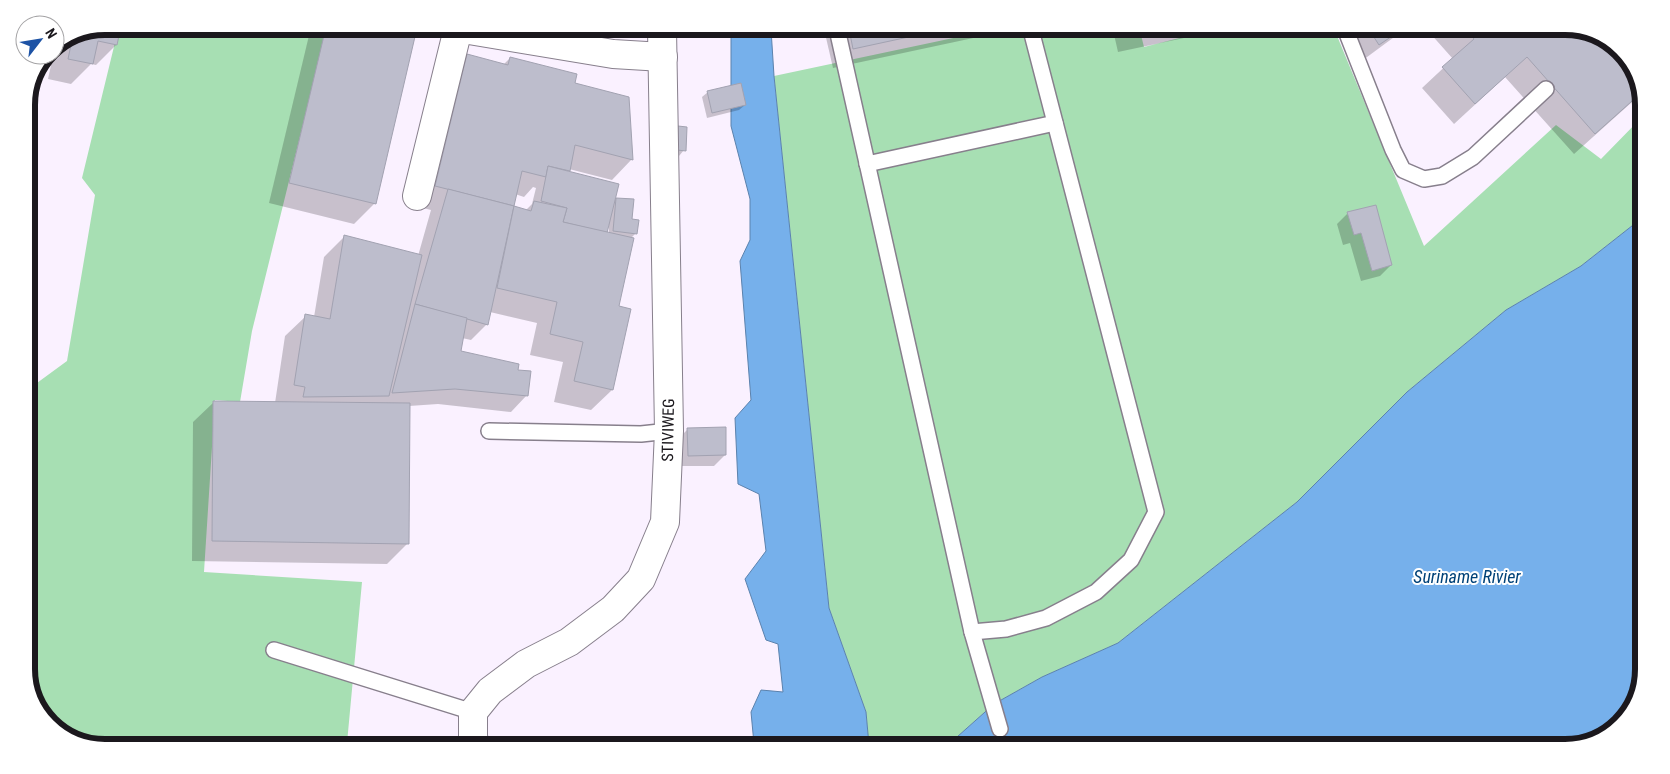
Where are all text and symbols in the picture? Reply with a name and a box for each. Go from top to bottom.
north arrow [15,15,65,65]
text: N [42,26,60,41]
street label: STIVIWEG [658,398,678,462]
water label: Suriname Rivier [1413,566,1521,587]

